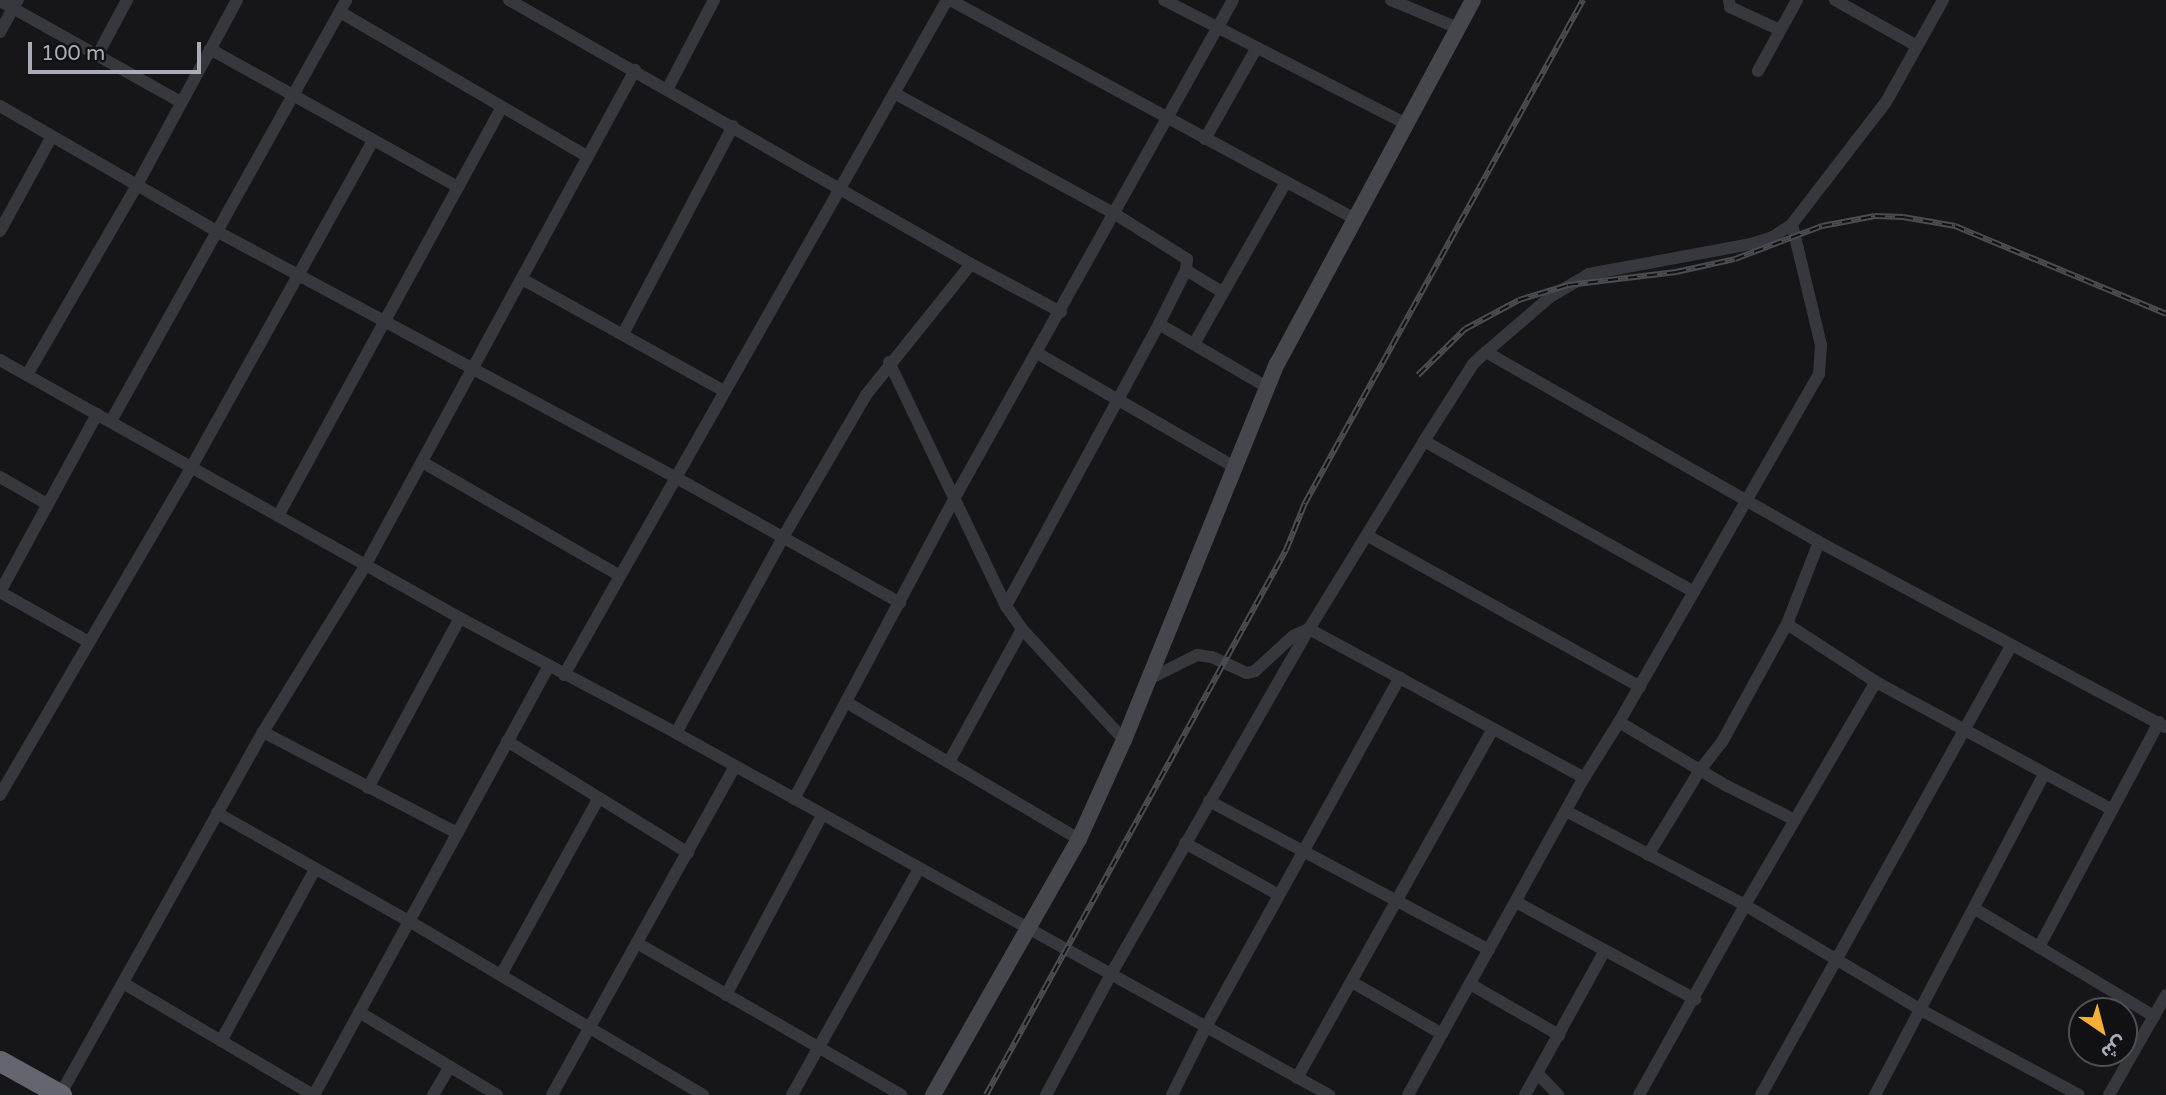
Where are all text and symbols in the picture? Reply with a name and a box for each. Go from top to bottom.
scale bar [32,28,205,72]
text: 100 m [41,41,105,66]
north arrow [2068,997,2138,1067]
text: ش [2097,1031,2131,1064]

